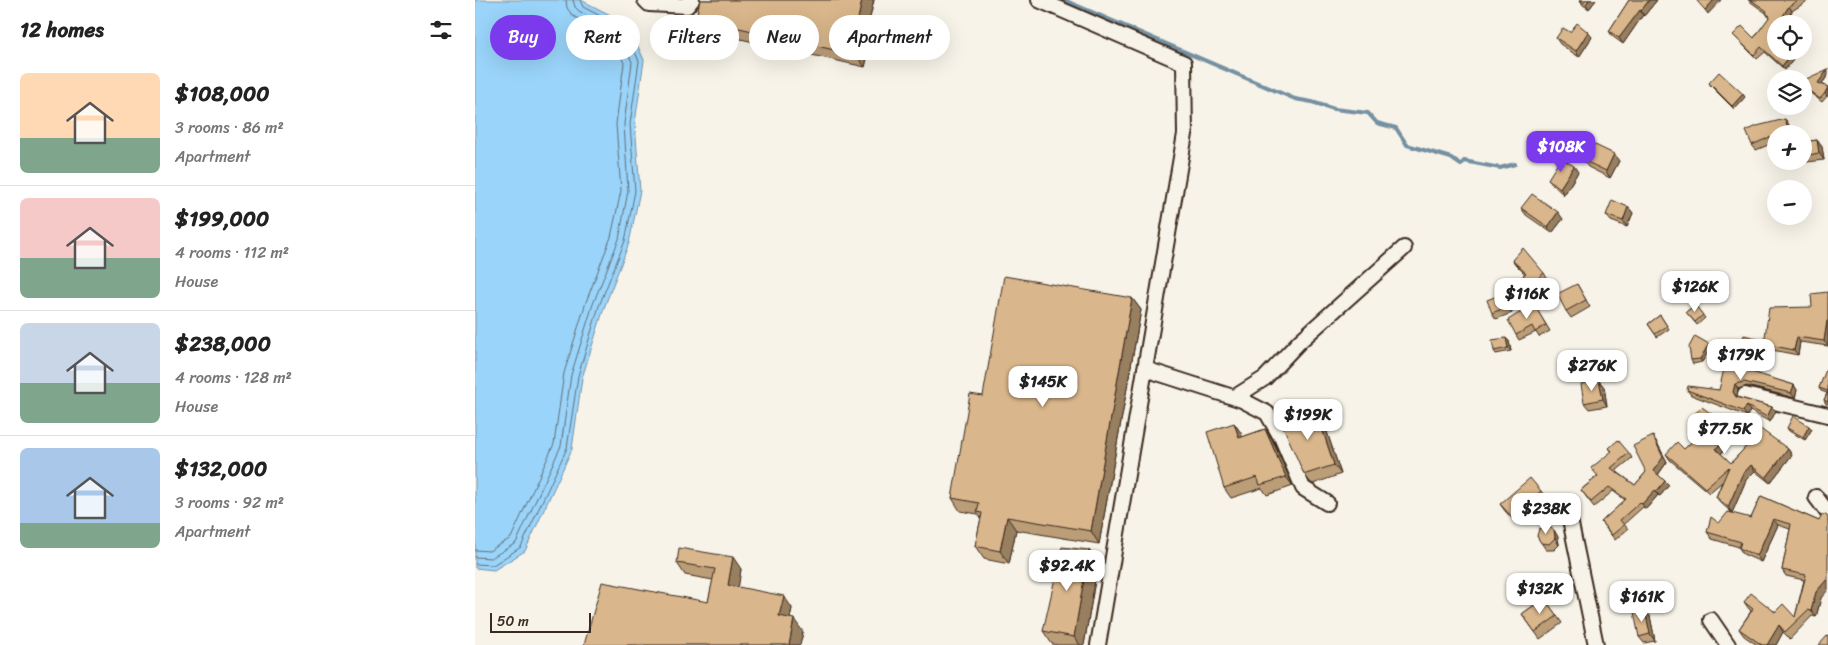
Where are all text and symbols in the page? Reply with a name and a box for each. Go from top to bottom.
text: 12 homes [20,11,104,49]
chip: Buy [490,15,556,60]
chip: Rent [566,15,640,60]
chip: Filters [650,15,739,60]
chip: New [749,15,819,60]
chip: Apartment [829,15,950,60]
map controls [1767,15,1812,225]
button: locate [1767,15,1812,60]
icon: filters [427,16,455,44]
button: layers [1767,70,1812,115]
text: $108,000 [175,75,270,113]
icon: home [60,93,120,153]
text: 3 rooms · 86 m² [175,113,284,142]
button: + [1767,125,1812,170]
pin: $108K [1526,130,1596,173]
text: $108K [1537,132,1585,161]
text: Apartment [175,142,251,171]
button: − [1767,180,1812,225]
text: $199,000 [175,200,269,238]
icon: home [60,218,120,278]
text: 4 rooms · 112 m² [175,238,289,267]
text: House [175,267,218,296]
pin: $126K [1660,270,1730,313]
text: $126K [1672,272,1718,301]
pin: $116K [1492,278,1562,320]
text: $116K [1505,279,1549,308]
text: $238,000 [175,325,271,363]
pin: $179K [1706,338,1776,381]
text: $179K [1718,340,1764,369]
icon: home [60,343,120,403]
pin: $276K [1557,350,1627,392]
text: $276K [1568,351,1616,380]
text: 4 rooms · 128 m² [175,363,292,392]
pin: $145K [1008,366,1078,408]
text: $145K [1019,367,1067,396]
text: House [175,392,218,421]
pin: $199K [1273,398,1343,441]
text: $199K [1284,400,1332,429]
pin: $77.5K [1684,412,1766,455]
text: $77.5K [1698,414,1752,443]
text: $132,000 [175,450,267,488]
icon: home [60,468,120,528]
text: 3 rooms · 92 m² [175,488,284,517]
pin: $238K [1511,492,1581,535]
text: $238K [1522,494,1570,523]
text: Apartment [175,517,251,546]
pin: $92.4K [1026,550,1108,592]
text: $92.4K [1040,551,1094,580]
pin: $132K [1505,572,1575,615]
text: $132K [1517,574,1563,603]
pin: $161K [1607,580,1677,623]
text: $161K [1620,582,1664,611]
text: 50 m [497,609,529,634]
scale bar [490,610,591,633]

